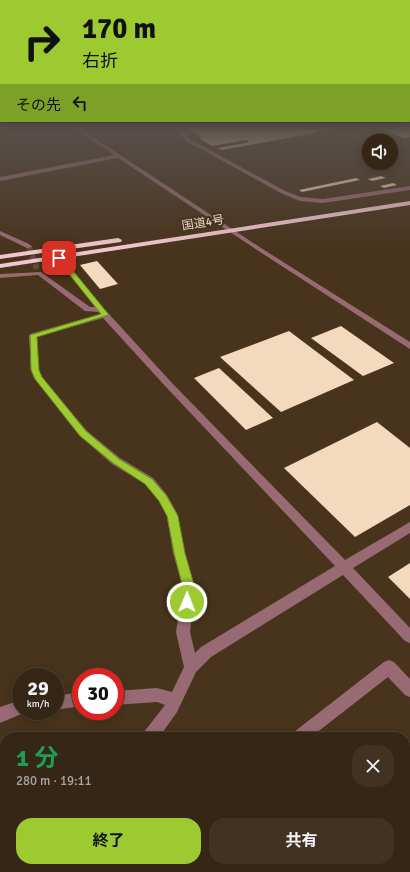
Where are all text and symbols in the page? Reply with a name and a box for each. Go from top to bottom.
text: 170 m [82,12,156,46]
icon: right [16,16,68,68]
text: 右折 [82,50,118,72]
icon: left [69,92,91,114]
text: その先 [16,96,61,114]
map controls [362,134,398,170]
button: sound [362,134,398,170]
street label: 国道4号 [181,212,225,234]
pin [42,241,76,275]
icon: arrive [48,247,70,269]
position arrow [166,581,208,623]
speed limit sign: 30 [72,668,124,720]
text: 29 [27,676,49,701]
text: km/h [27,698,49,710]
text: 1 分 [16,743,58,773]
button: close [352,745,394,787]
text: 280 m · 19:11 [16,773,92,789]
button: 終了 [16,818,201,864]
button: 共有 [209,818,394,864]

